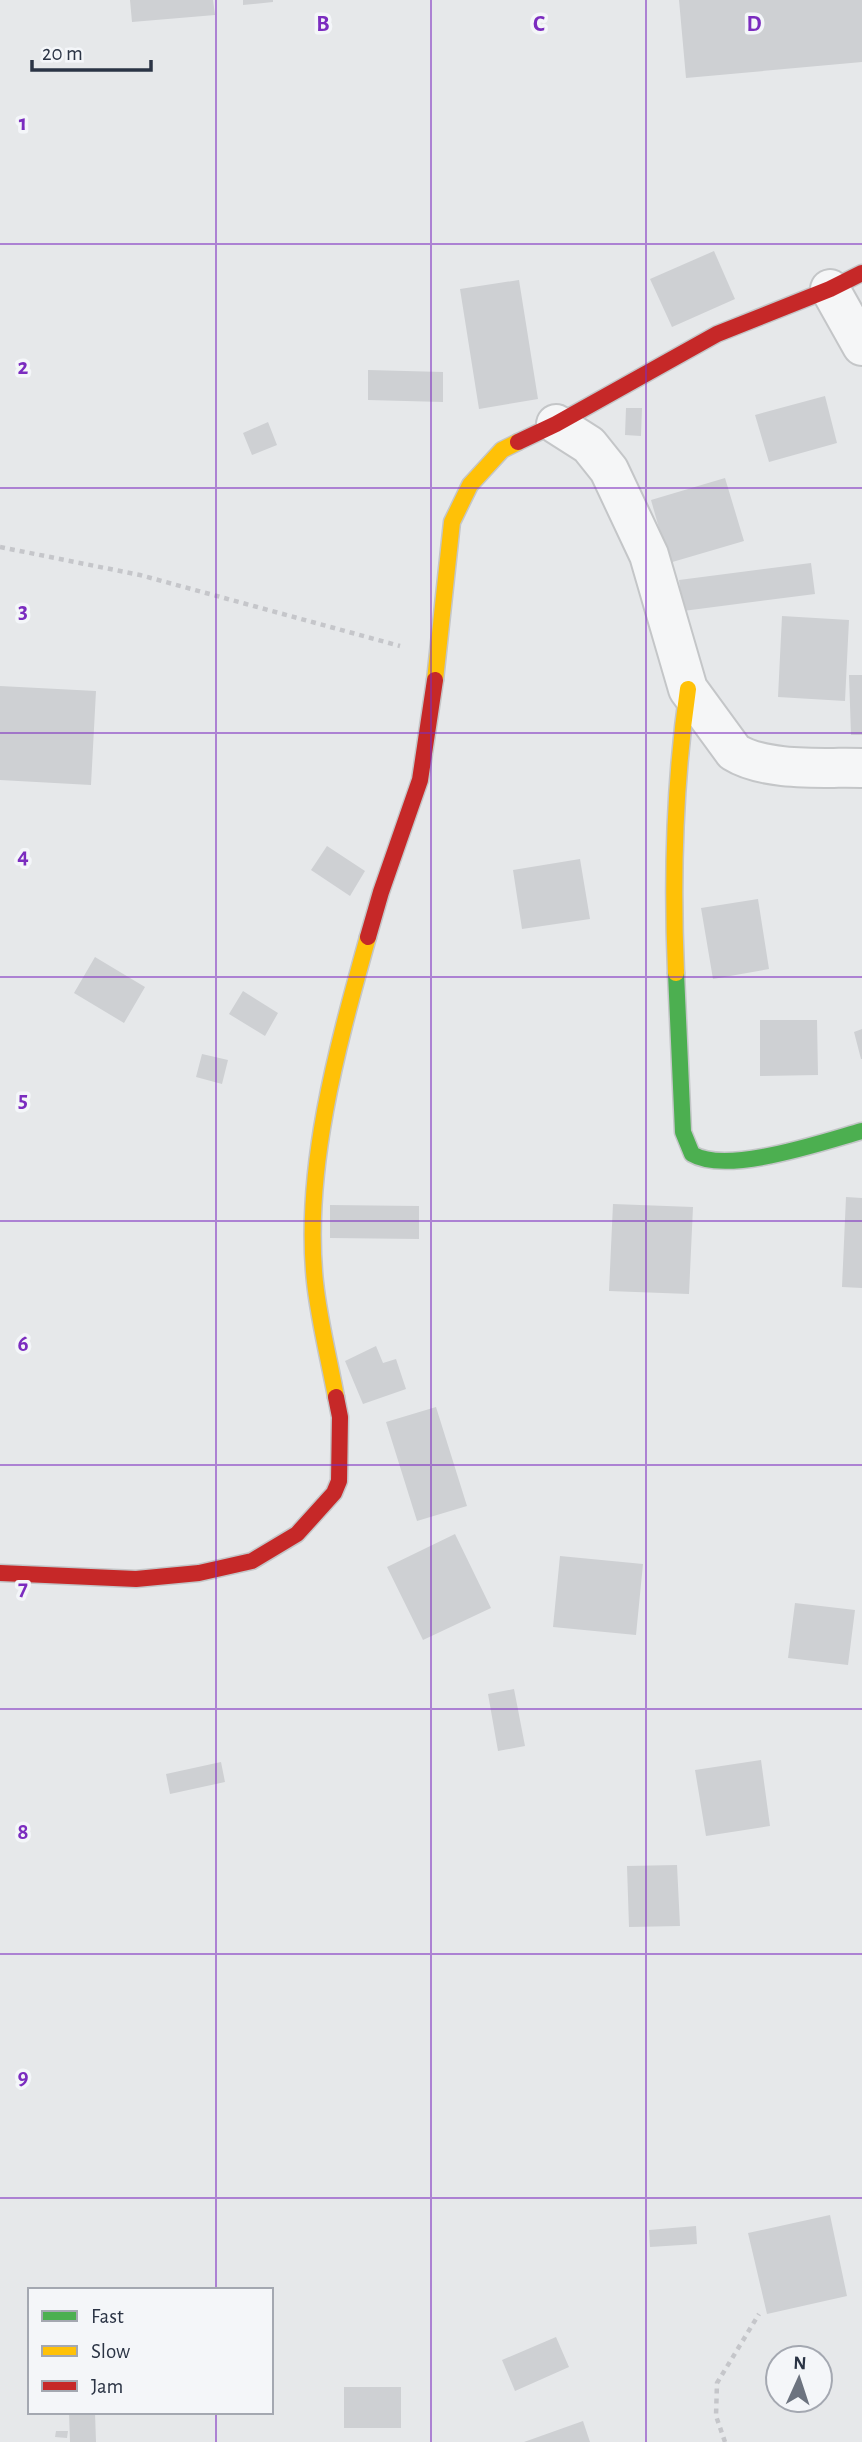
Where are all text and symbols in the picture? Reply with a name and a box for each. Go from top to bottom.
text: B [316,13,330,36]
text: C [533,13,545,36]
text: D [746,13,762,36]
scale bar [32,28,150,72]
text: 20 m [42,43,83,64]
text: 1 [19,112,27,135]
text: 2 [18,356,29,379]
text: 3 [18,600,28,623]
text: 4 [17,845,29,868]
text: 5 [18,1089,28,1112]
text: 6 [17,1333,29,1356]
text: 7 [18,1577,28,1600]
text: 8 [17,1821,29,1844]
text: 9 [17,2066,29,2089]
legend [28,2288,273,2414]
text: Fast [91,2306,124,2327]
text: Slow [91,2341,130,2362]
north arrow [764,2344,834,2414]
text: N [793,2354,807,2373]
text: Jam [91,2376,123,2397]

